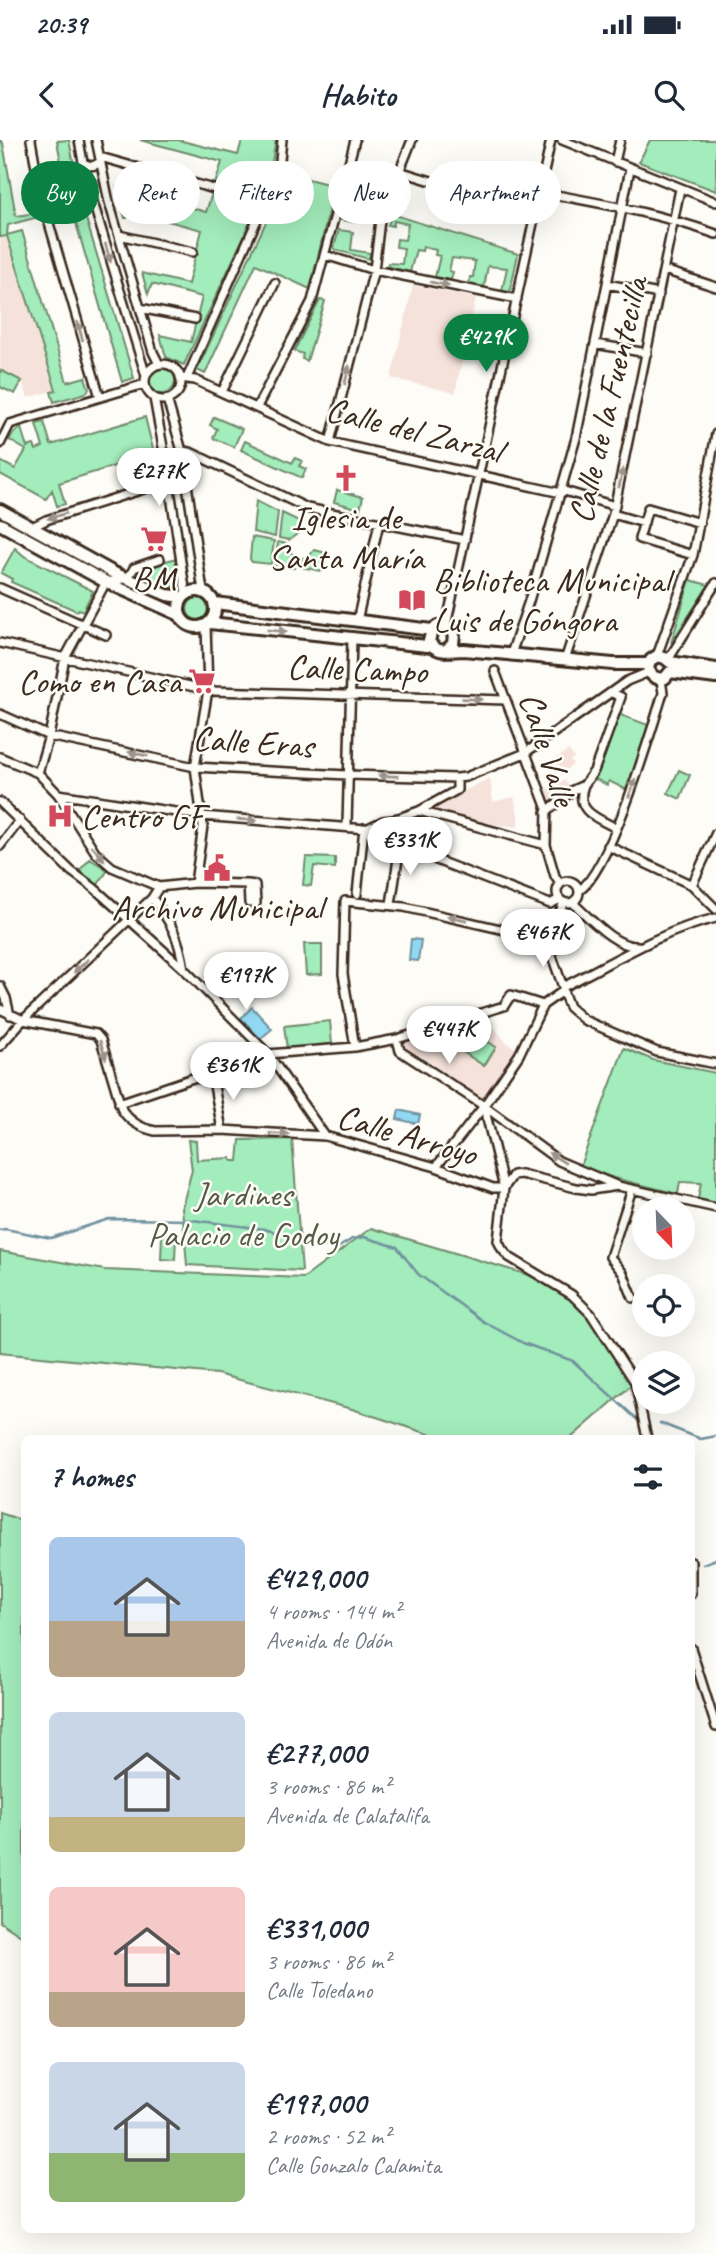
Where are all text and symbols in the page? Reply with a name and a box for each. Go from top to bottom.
text: 20:39 [35,8,87,41]
text: Habito [320,74,396,115]
icon: back [28,76,66,114]
icon: search [650,76,688,114]
chip: Buy [21,161,99,224]
chip: Rent [113,161,200,224]
chip: Filters [214,161,314,224]
chip: New [328,161,411,224]
chip: Apartment [425,161,561,224]
one-way arrow [103,243,113,264]
street label: Calle de la Fuentecilla [558,270,659,527]
one-way arrow [429,278,451,289]
pin: €429K [437,314,535,374]
one-way arrow [75,321,85,342]
text: €429K [460,322,512,351]
one-way arrow [342,364,353,386]
street label: Calle del Zarzal [321,386,512,475]
pin: €277K [110,448,208,508]
text: €277K [133,456,185,485]
church icon: Iglesia de Santa María [331,463,361,493]
one-way arrow [616,467,627,489]
place label: Iglesia de Santa María [268,495,427,580]
one-way arrow [47,512,68,522]
supermarket icon: BM [139,524,169,554]
place label: BM [132,556,178,601]
place label: Biblioteca Municipal Luis de Góngora [433,558,676,643]
library icon: Biblioteca Municipal Luis de Góngora [397,585,427,615]
one-way arrow [266,626,288,637]
street label: Calle Campo [286,644,429,694]
place label: Como en Casa [18,659,183,704]
supermarket icon: Como en Casa [187,666,217,696]
street label: Calle Valle [509,687,588,814]
one-way arrow [461,693,483,705]
street label: Calle Eras [191,715,318,769]
one-way arrow [127,749,149,760]
one-way arrow [377,770,399,782]
one-way arrow [627,777,638,798]
place label: Centro GF [81,794,211,839]
hospital icon: Centro GF [45,801,75,831]
one-way arrow [236,815,258,826]
pin: €331K [361,818,459,877]
text: €331K [383,825,437,854]
one-way arrow [90,844,106,862]
public building icon: Archivo Municipal [202,853,232,883]
place label: Archivo Municipal [112,885,329,930]
pin: €467K [494,910,592,969]
one-way arrow [446,912,468,923]
text: €467K [516,917,570,946]
pin: €197K [197,952,295,1012]
one-way arrow [73,958,90,974]
text: €197K [220,960,272,989]
pin: €447K [400,1006,498,1066]
text: €447K [423,1014,476,1043]
one-way arrow [99,1040,109,1061]
pin: €361K [184,1042,282,1102]
text: €361K [206,1050,260,1079]
street label: Calle Arroyo [332,1094,483,1177]
one-way arrow [269,1128,291,1139]
one-way arrow [547,1151,566,1164]
park label: Jardines Palacio de Godoy [148,1172,340,1257]
north arrow [632,1197,695,1260]
map controls [632,1197,695,1414]
button: locate [632,1274,695,1337]
button: layers [632,1351,695,1414]
text: 7 homes [49,1458,134,1496]
icon: filters [629,1458,667,1496]
text: €429,000 [266,1559,366,1597]
icon: home [105,1565,189,1649]
text: 4 rooms · 144 m² [266,1597,401,1626]
text: Avenida de Odón [266,1626,392,1655]
text: €277,000 [266,1734,366,1772]
icon: home [105,1740,189,1824]
text: 3 rooms · 86 m² [266,1772,390,1801]
text: Avenida de Calatalifa [266,1801,429,1830]
text: €331,000 [266,1909,366,1947]
icon: home [105,1915,189,1999]
text: 3 rooms · 86 m² [266,1947,390,1976]
text: Calle Toledano [266,1976,372,2005]
text: €197,000 [266,2084,366,2122]
icon: home [105,2090,189,2174]
text: 2 rooms · 52 m² [266,2122,390,2151]
text: Calle Gonzalo Calamita [266,2151,441,2180]

